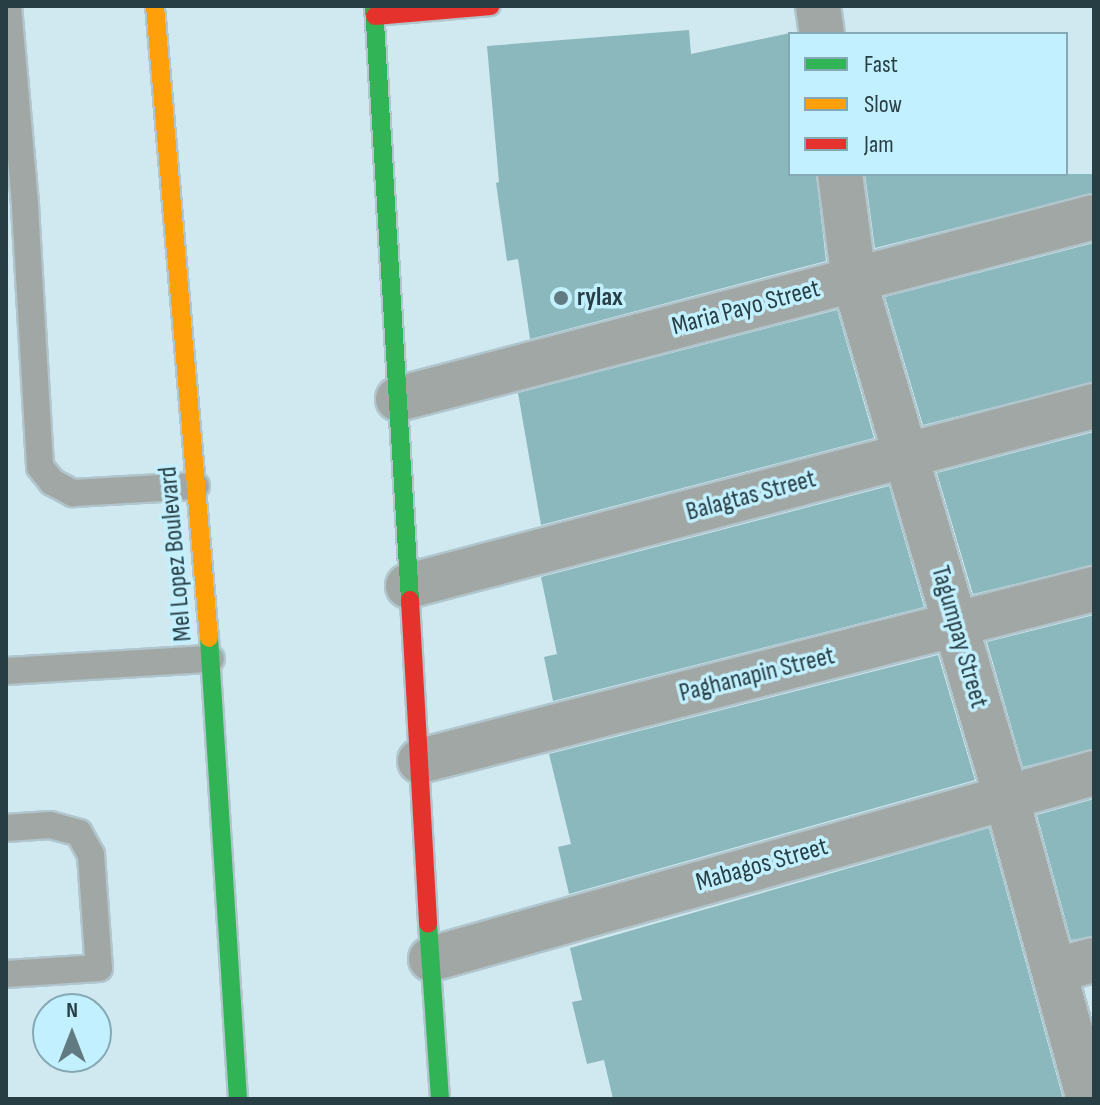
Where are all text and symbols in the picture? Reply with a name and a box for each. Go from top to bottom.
legend [788,32,1068,176]
text: Fast [864,50,898,79]
text: Slow [864,90,902,119]
text: Jam [864,130,894,159]
street label: Maria Payo Street [669,273,823,343]
place label: rylax [577,282,623,314]
marker: rylax [552,289,570,307]
street label: Balagtas Street [683,464,819,528]
street label: Mel Lopez Boulevard [153,465,199,643]
street label: Tagumpay Street [924,562,994,712]
street label: Paghanapin Street [676,641,838,709]
street label: Mabagos Street [693,831,831,899]
north arrow [32,993,112,1073]
text: N [66,997,78,1024]

